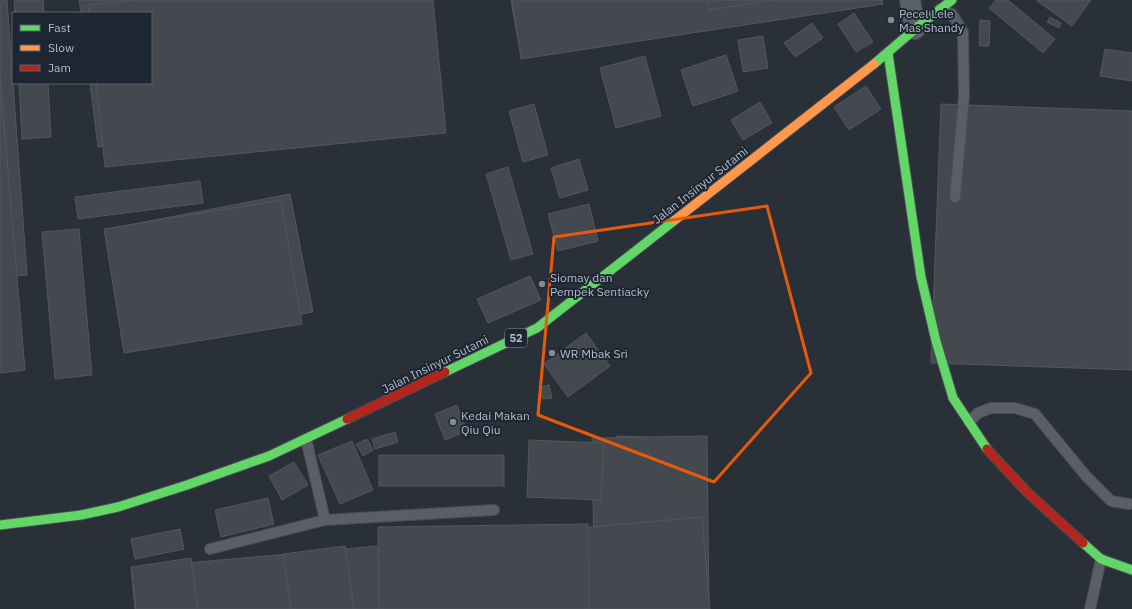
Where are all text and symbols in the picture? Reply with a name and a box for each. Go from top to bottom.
place label: Pecel Lele Mas Shandy [899,6,964,35]
legend [12,12,152,84]
marker: Pecel Lele Mas Shandy [886,15,896,25]
text: Fast [48,20,71,35]
text: Slow [48,40,74,55]
text: Jam [48,60,71,75]
street label: Jalan Insinyur Sutami [649,143,751,227]
place label: Siomay dan Pempek Sentiacky [550,270,649,299]
marker: Siomay dan Pempek Sentiacky [537,279,547,289]
road number: 52 [505,329,527,347]
street label: Jalan Insinyur Sutami [379,332,491,396]
place label: WR Mbak Sri [560,346,628,361]
marker: WR Mbak Sri [547,348,557,358]
place label: Kedai Makan Qiu Qiu [461,408,530,437]
marker: Kedai Makan Qiu Qiu [448,417,458,427]

